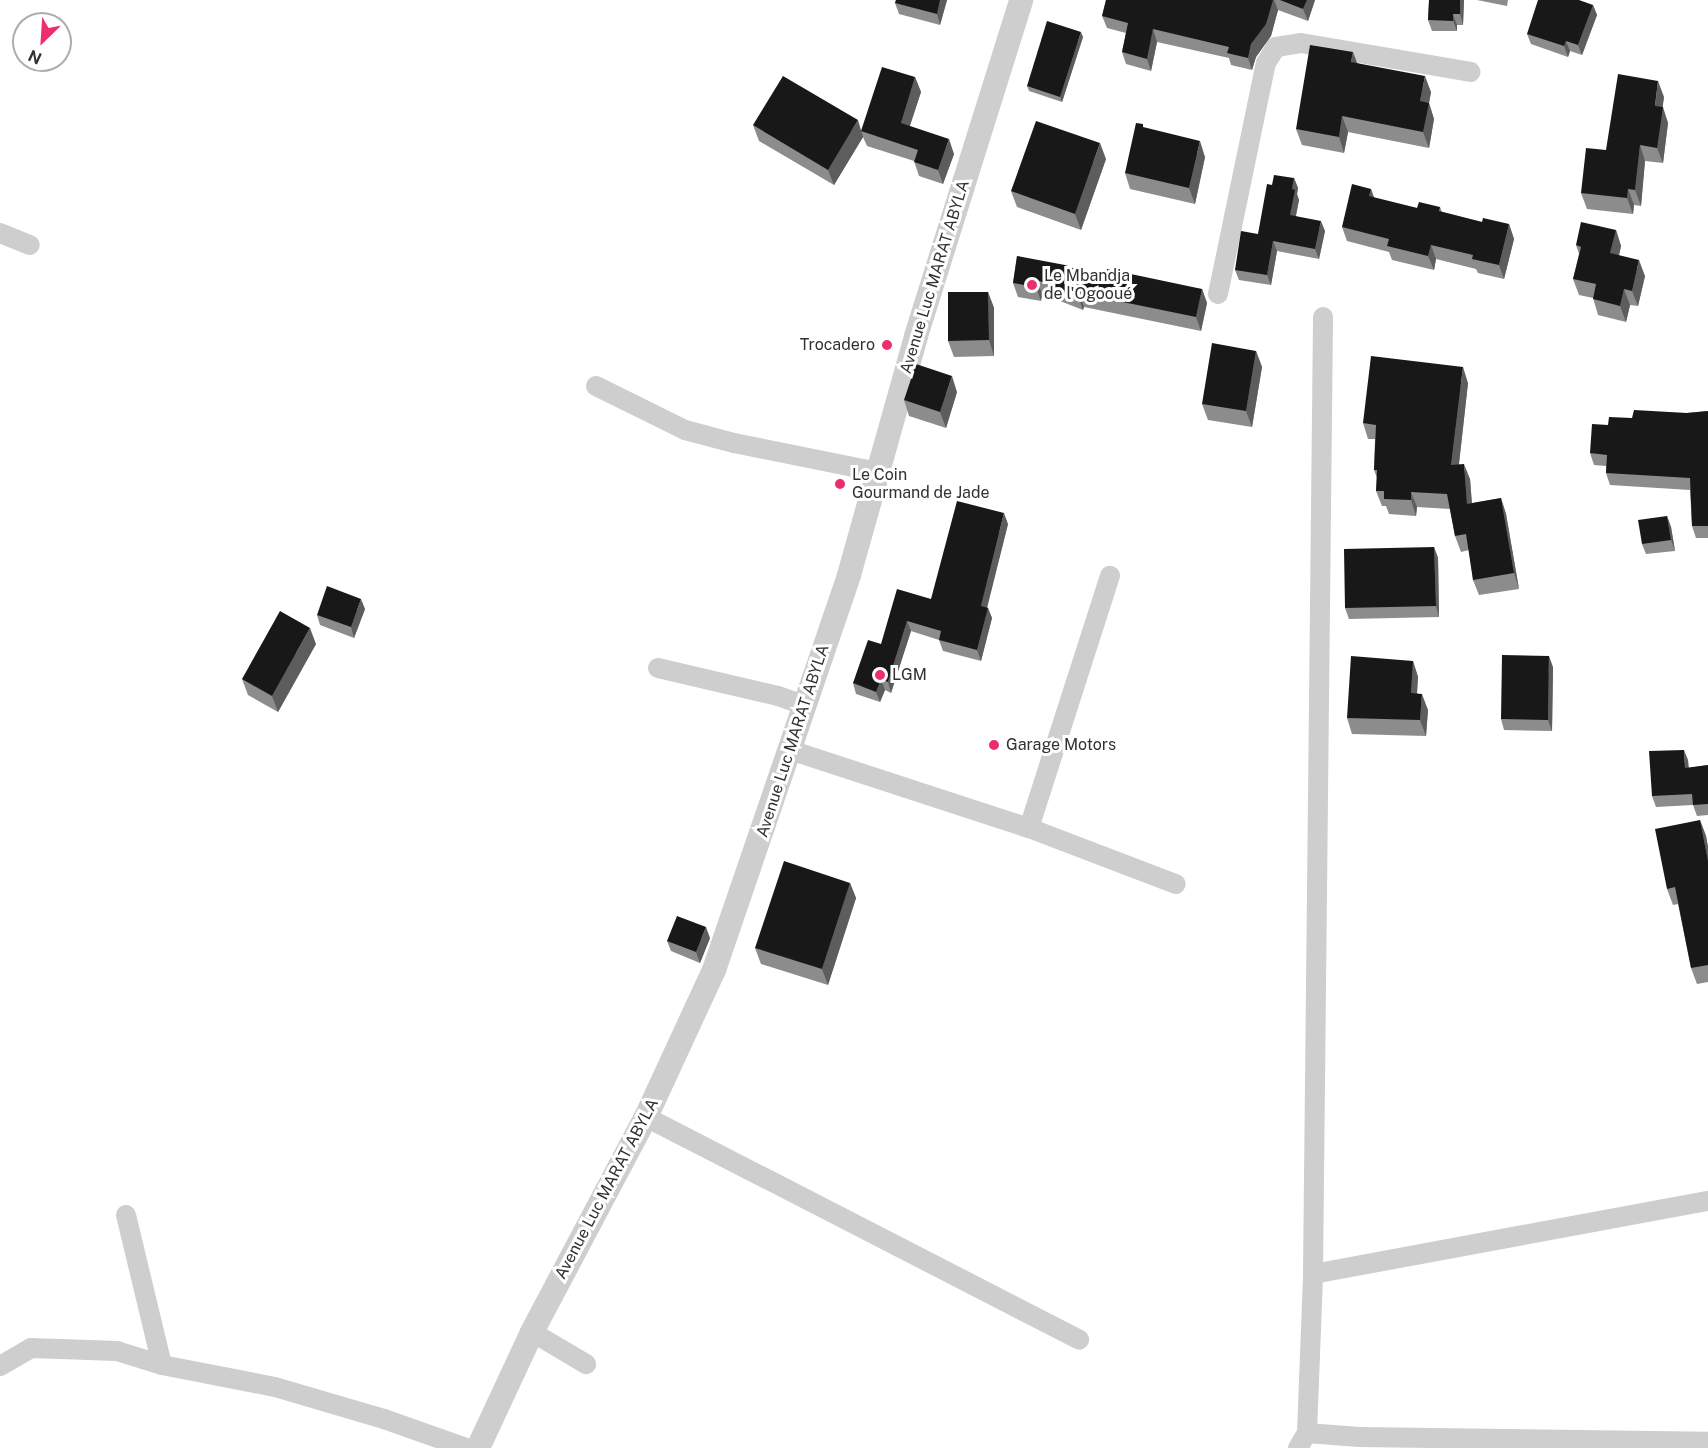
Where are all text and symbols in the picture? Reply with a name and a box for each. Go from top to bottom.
north arrow [12,12,72,72]
text: N [25,46,45,68]
street label: Avenue Luc MARAT ABYLA [896,178,974,376]
place label: Le Mbandja de l'Ogooué [1044,266,1132,304]
marker: Le Mbandja de l'Ogooué [1025,278,1039,292]
place label: Trocadero [800,335,875,355]
marker: Trocadero [880,338,894,352]
place label: Le Coin Gourmand de Jade [852,465,990,503]
marker: Le Coin Gourmand de Jade [833,477,847,491]
street label: Avenue Luc MARAT ABYLA [753,642,833,840]
place label: LGM [892,665,927,685]
marker: LGM [873,668,887,682]
place label: Garage Motors [1006,735,1116,755]
marker: Garage Motors [987,738,1001,752]
street label: Avenue Luc MARAT ABYLA [551,1095,663,1283]

